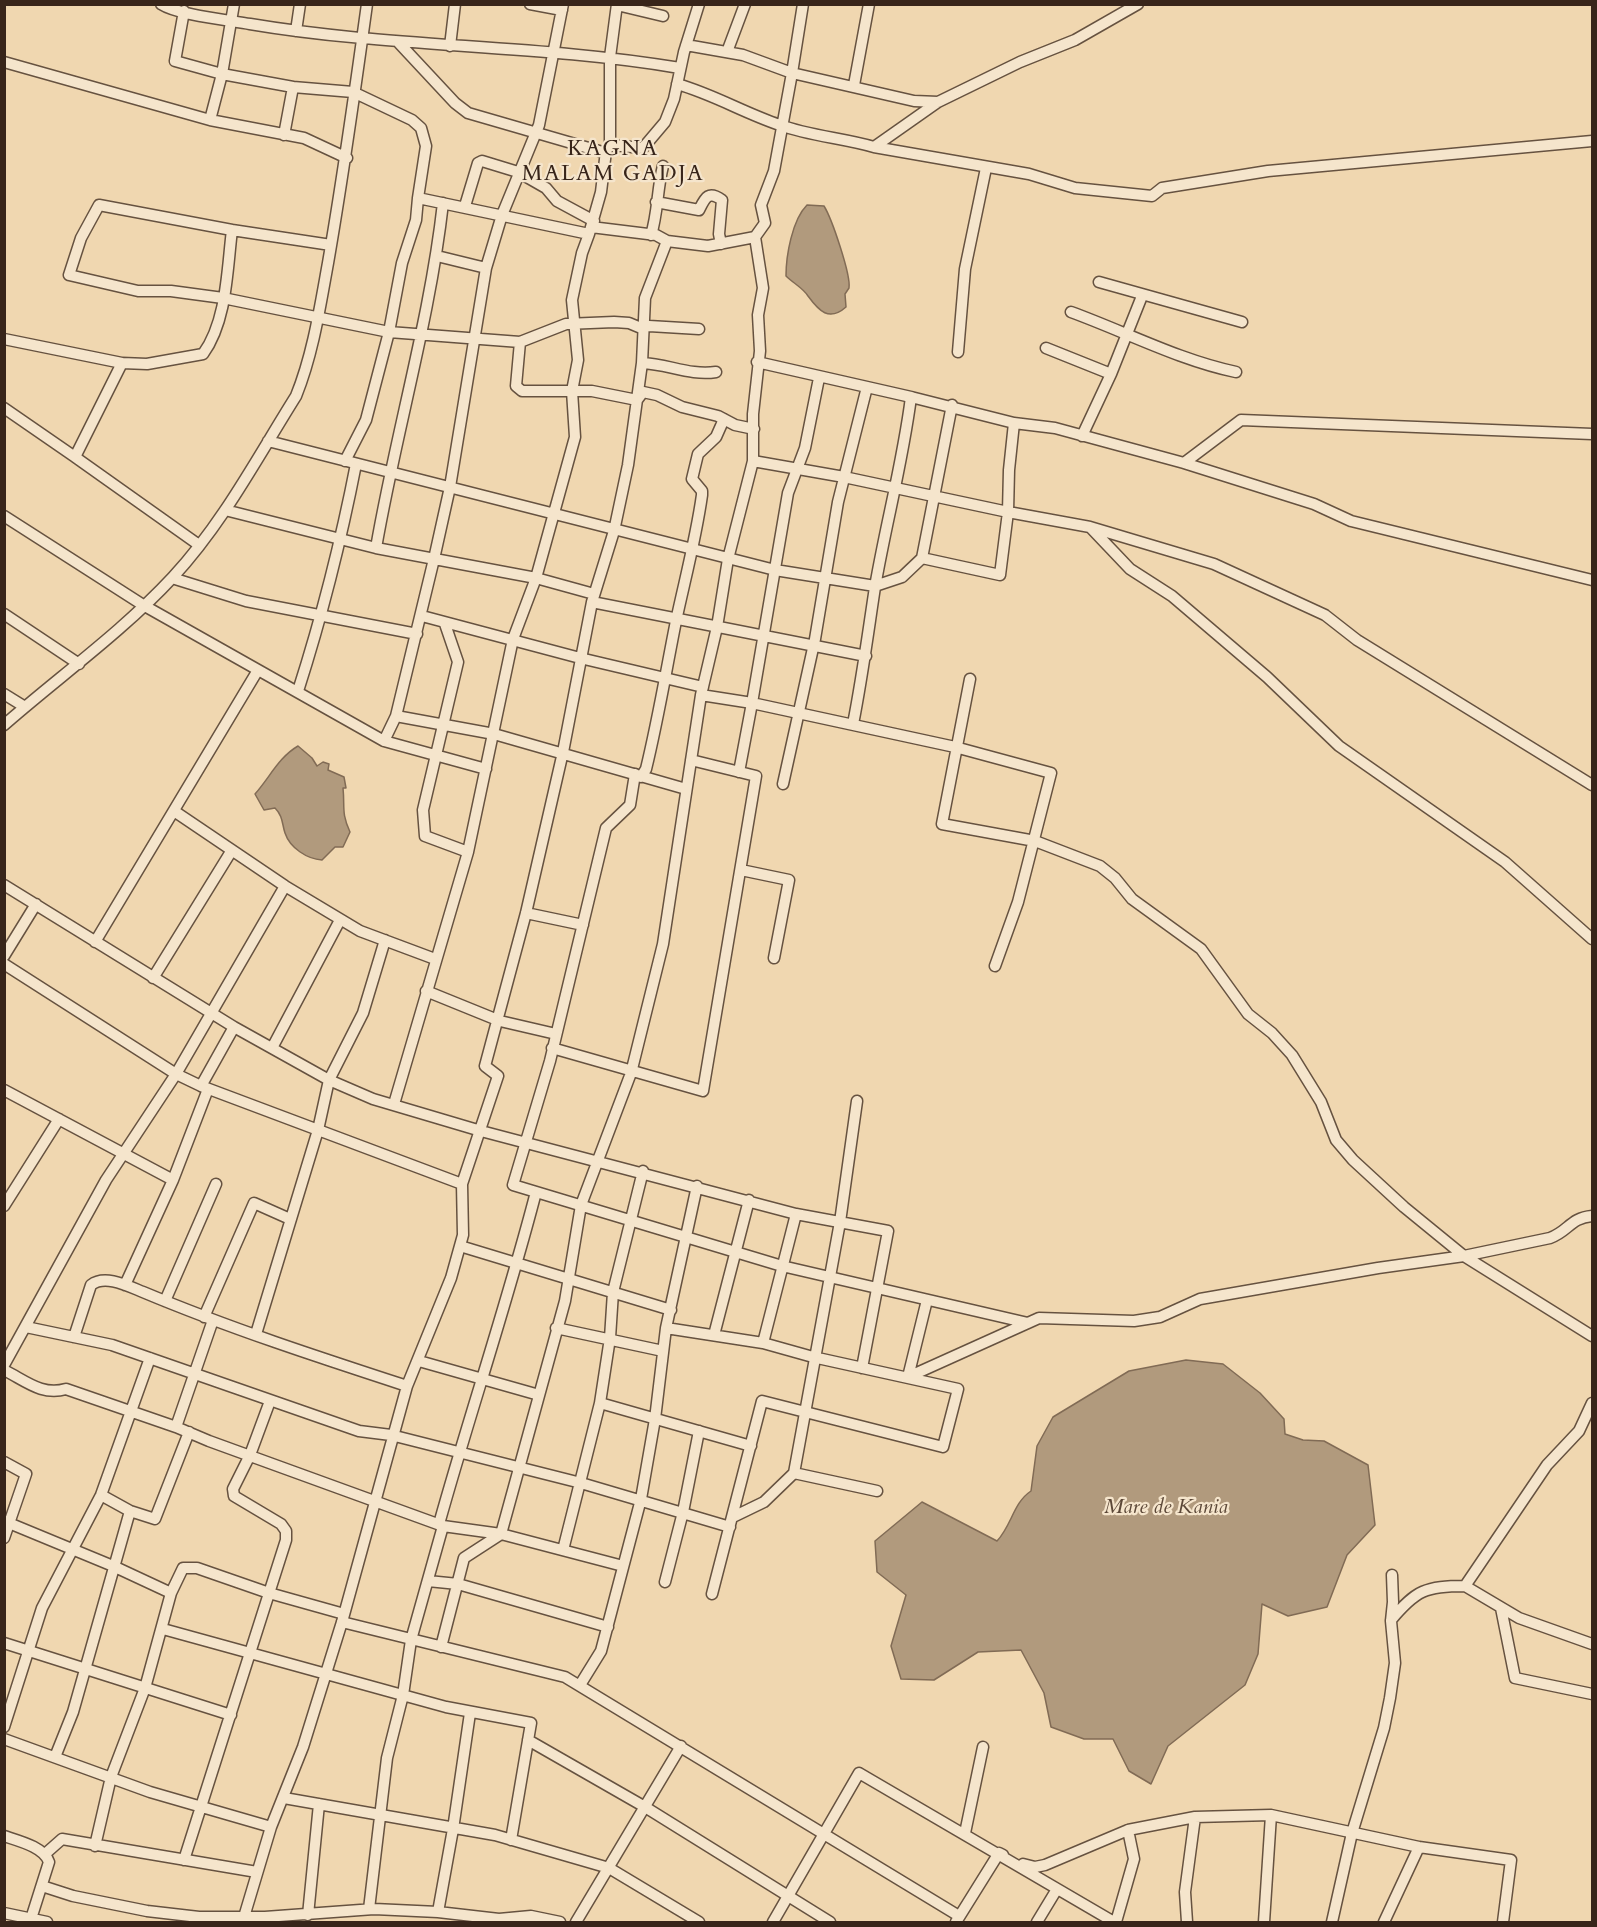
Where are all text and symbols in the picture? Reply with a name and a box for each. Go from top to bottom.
district label: KAGNA MALAM GADJA [522,137,704,188]
water label: Mare de Kania [1104,1495,1228,1521]

